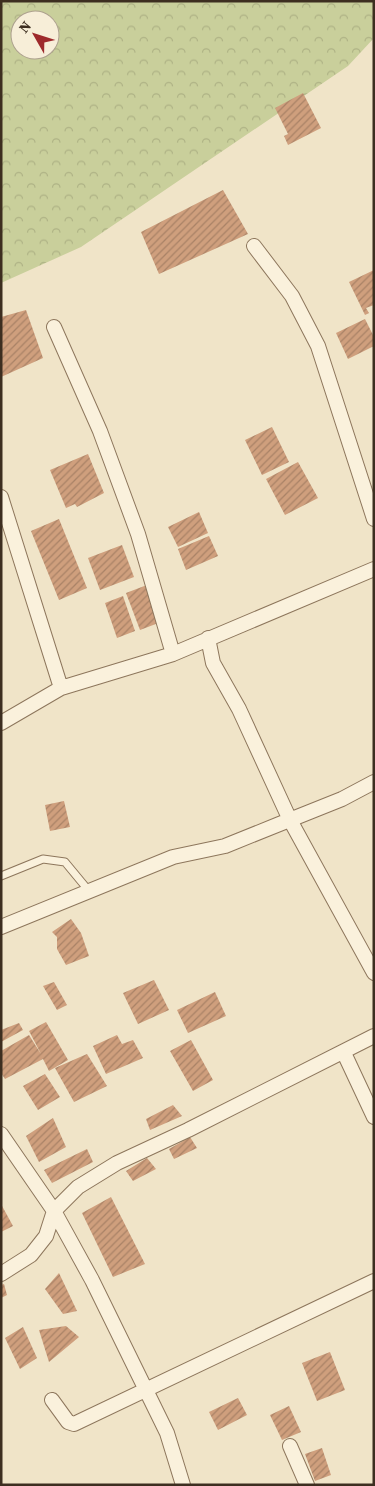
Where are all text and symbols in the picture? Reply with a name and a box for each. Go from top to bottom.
north arrow [10,10,60,60]
text: N [14,17,36,37]

